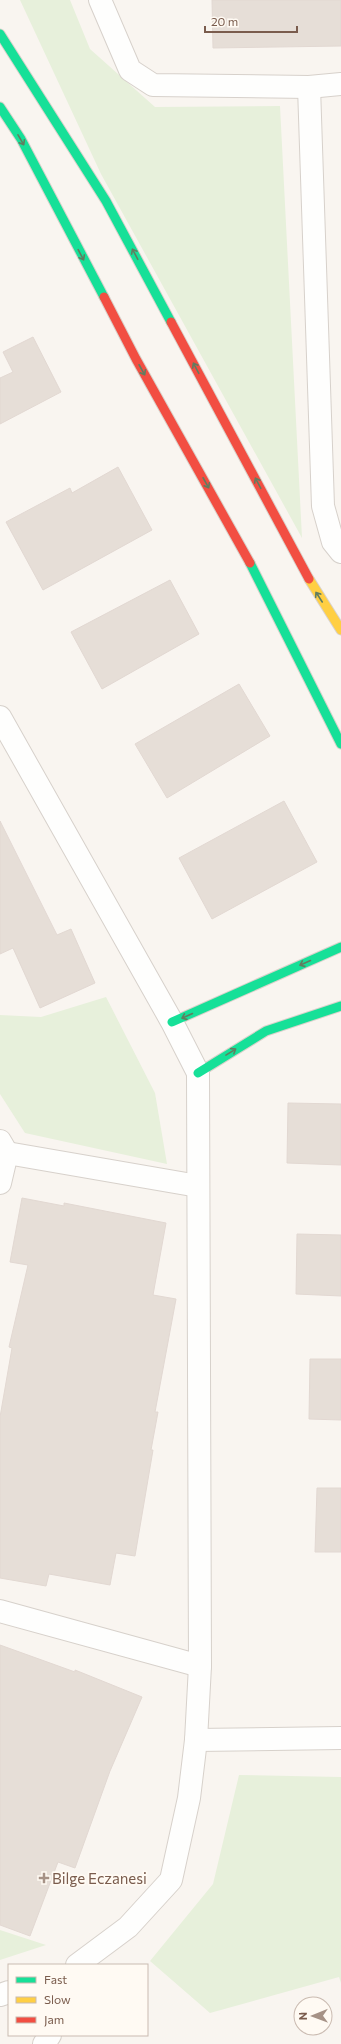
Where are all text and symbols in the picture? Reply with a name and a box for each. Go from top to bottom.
scale bar [205,8,297,34]
text: 20 m [211,14,238,28]
one-way arrow [17,134,25,146]
one-way arrow [130,248,138,260]
one-way arrow [78,249,86,261]
one-way arrow [139,363,147,375]
one-way arrow [192,363,199,375]
one-way arrow [203,477,210,489]
one-way arrow [253,477,261,489]
one-way arrow [315,591,323,603]
one-way arrow [300,960,312,967]
one-way arrow [181,1013,193,1020]
one-way arrow [226,1048,237,1057]
place label: Bilge Eczanesi [52,1869,147,1887]
marker: Bilge Eczanesi [39,1873,49,1883]
legend [8,1964,148,2036]
text: Fast [44,1972,67,1986]
text: Slow [44,1992,71,2006]
north arrow [293,1996,333,2036]
text: Jam [44,2012,64,2027]
text: N [296,2012,309,2020]

